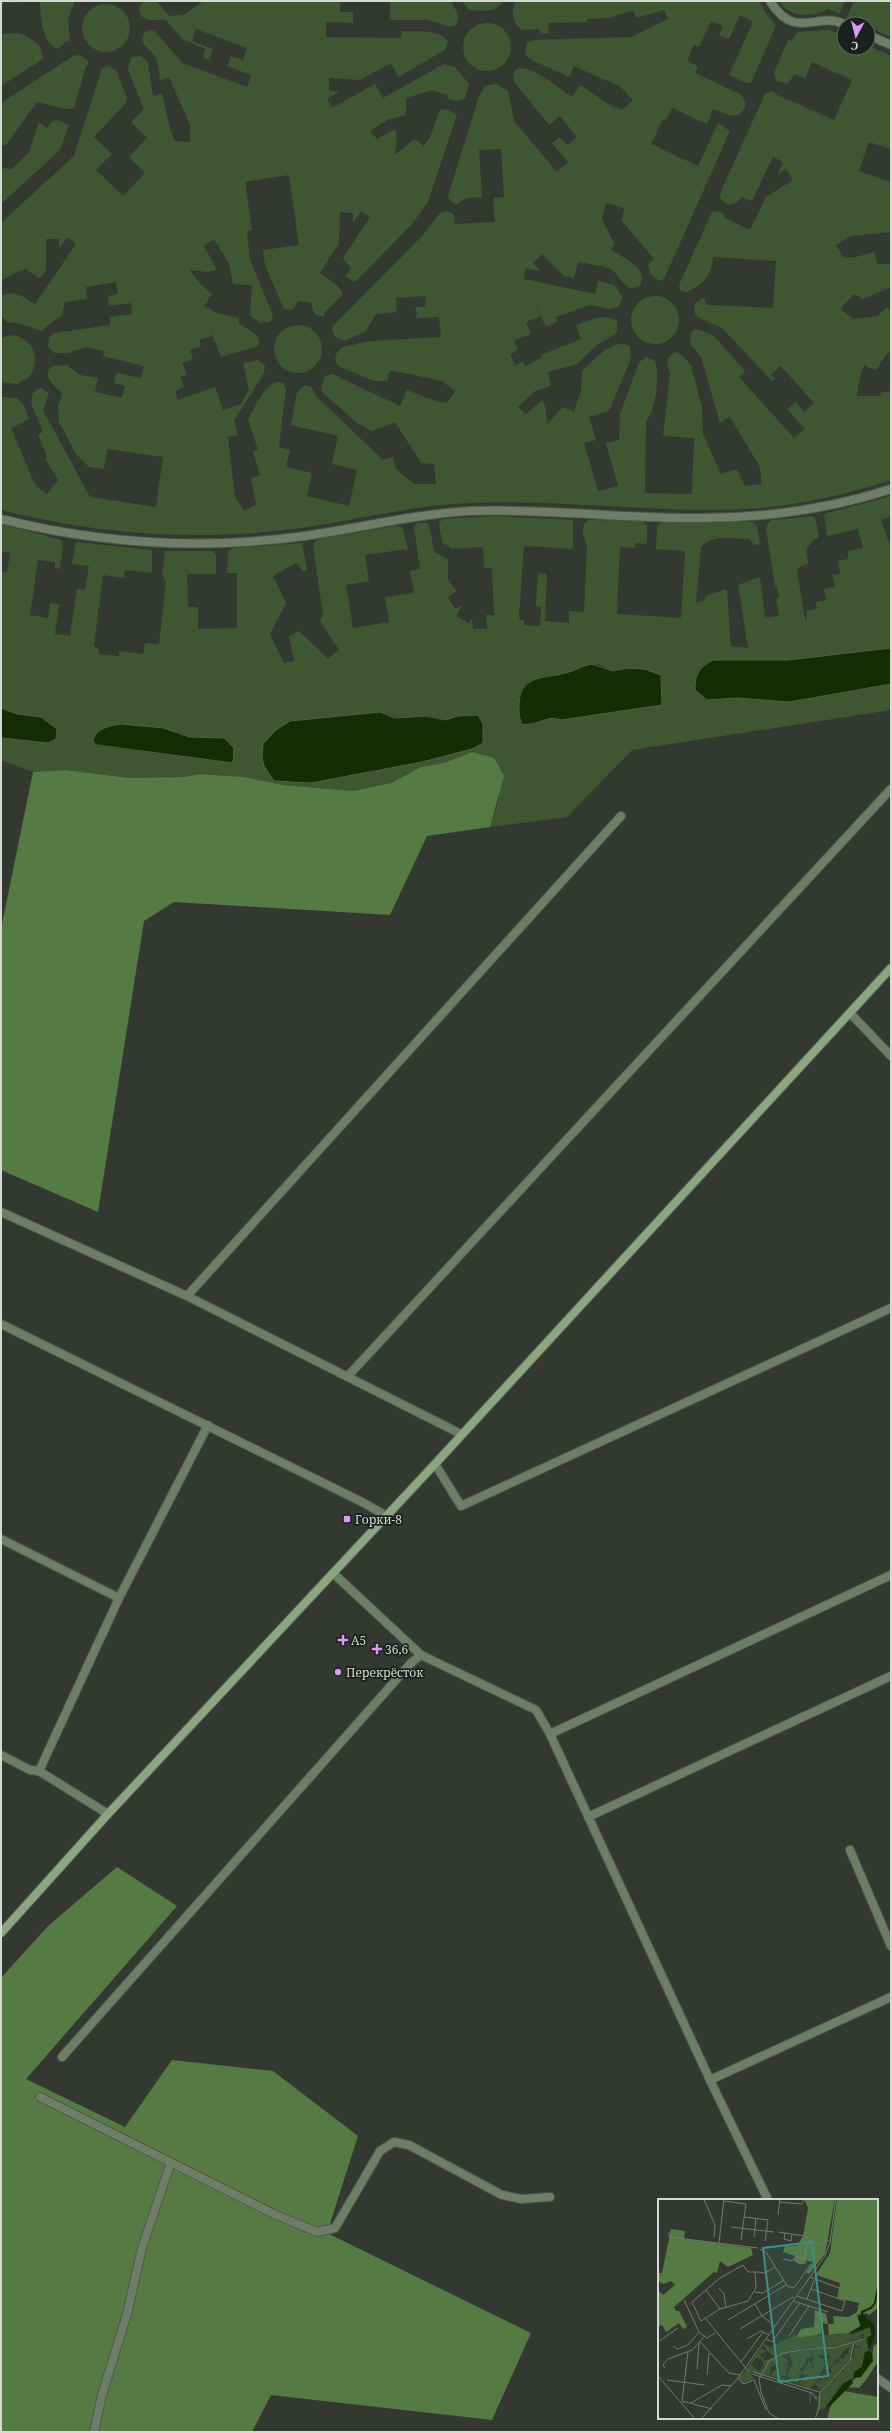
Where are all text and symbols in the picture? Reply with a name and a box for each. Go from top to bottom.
north arrow [836,16,876,56]
text: С [850,39,859,54]
place label: Горки-8 [355,1511,402,1528]
marker: Горки-8 [342,1514,352,1524]
place label: А5 [351,1632,366,1649]
marker: А5 [338,1635,348,1645]
place label: 36,6 [385,1641,408,1658]
marker: 36,6 [372,1644,382,1654]
place label: Перекрёсток [346,1664,424,1681]
marker: Перекрёсток [333,1667,343,1677]
inset map [658,2199,878,2419]

